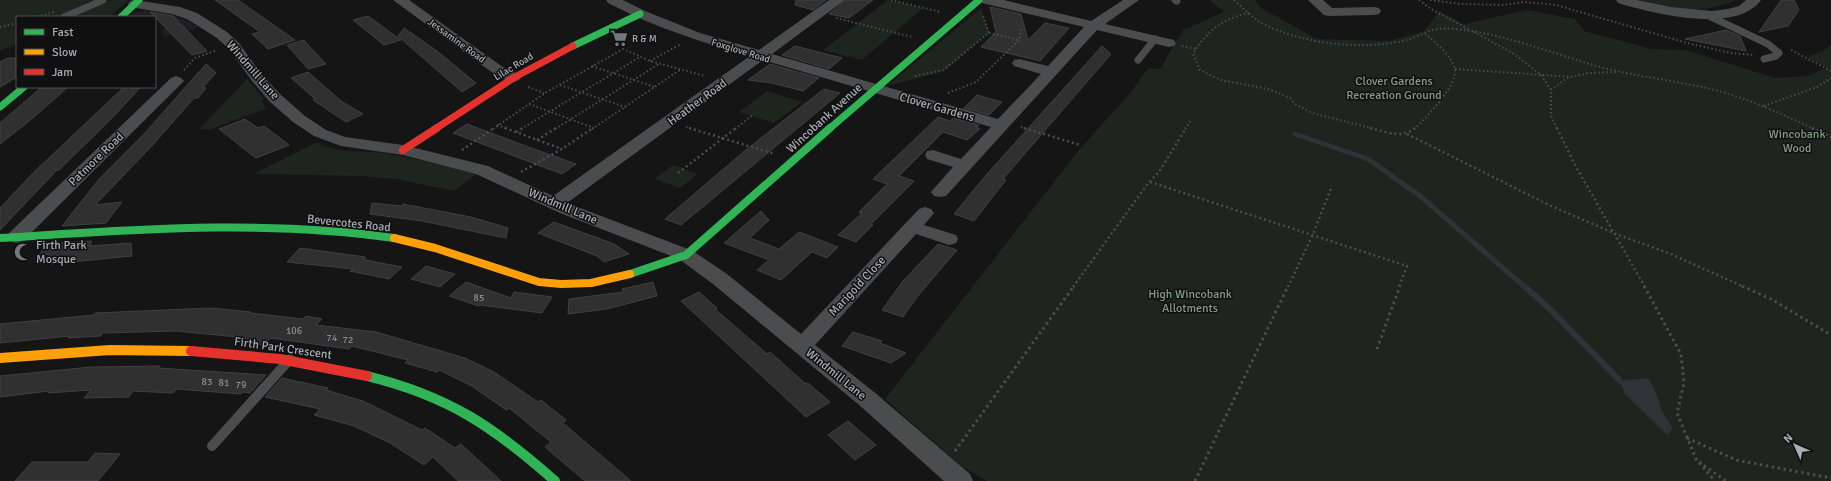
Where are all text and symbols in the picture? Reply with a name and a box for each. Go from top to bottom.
legend [16,16,156,88]
street label: Jessamine Road [425,16,487,66]
text: Fast [52,25,73,40]
supermarket icon: R & M [609,28,629,48]
place label: R & M [632,33,657,45]
street label: Foxglove Road [710,36,771,66]
street label: Windmill Lane [223,38,282,103]
text: Slow [52,45,77,60]
street label: Lilac Road [492,50,535,83]
text: Jam [52,65,73,80]
park label: Clover Gardens Recreation Ground [1346,74,1442,103]
street label: Heather Road [665,76,730,129]
street label: Wincobank Avenue [783,80,865,156]
street label: Clover Gardens [898,90,976,125]
park label: Wincobank Wood [1769,127,1825,156]
street label: Patmore Road [66,129,127,189]
street label: Windmill Lane [526,185,600,228]
street label: Bevercotes Road [306,212,392,235]
place label: Firth Park Mosque [36,238,87,267]
mosque icon: Firth Park Mosque [13,242,33,262]
street label: Marigold Close [826,253,889,320]
park label: High Wincobank Allotments [1148,287,1232,316]
house number: 85 [474,292,484,304]
house number: 106 [286,325,302,337]
house number: 74 [327,332,338,344]
street label: Firth Park Crescent [233,334,333,363]
house number: 72 [343,334,353,346]
street label: Windmill Lane [802,345,869,403]
house number: 83 [202,376,212,388]
house number: 81 [219,377,229,389]
house number: 79 [236,379,246,391]
north arrow [1775,425,1815,465]
text: N [1781,431,1796,446]

